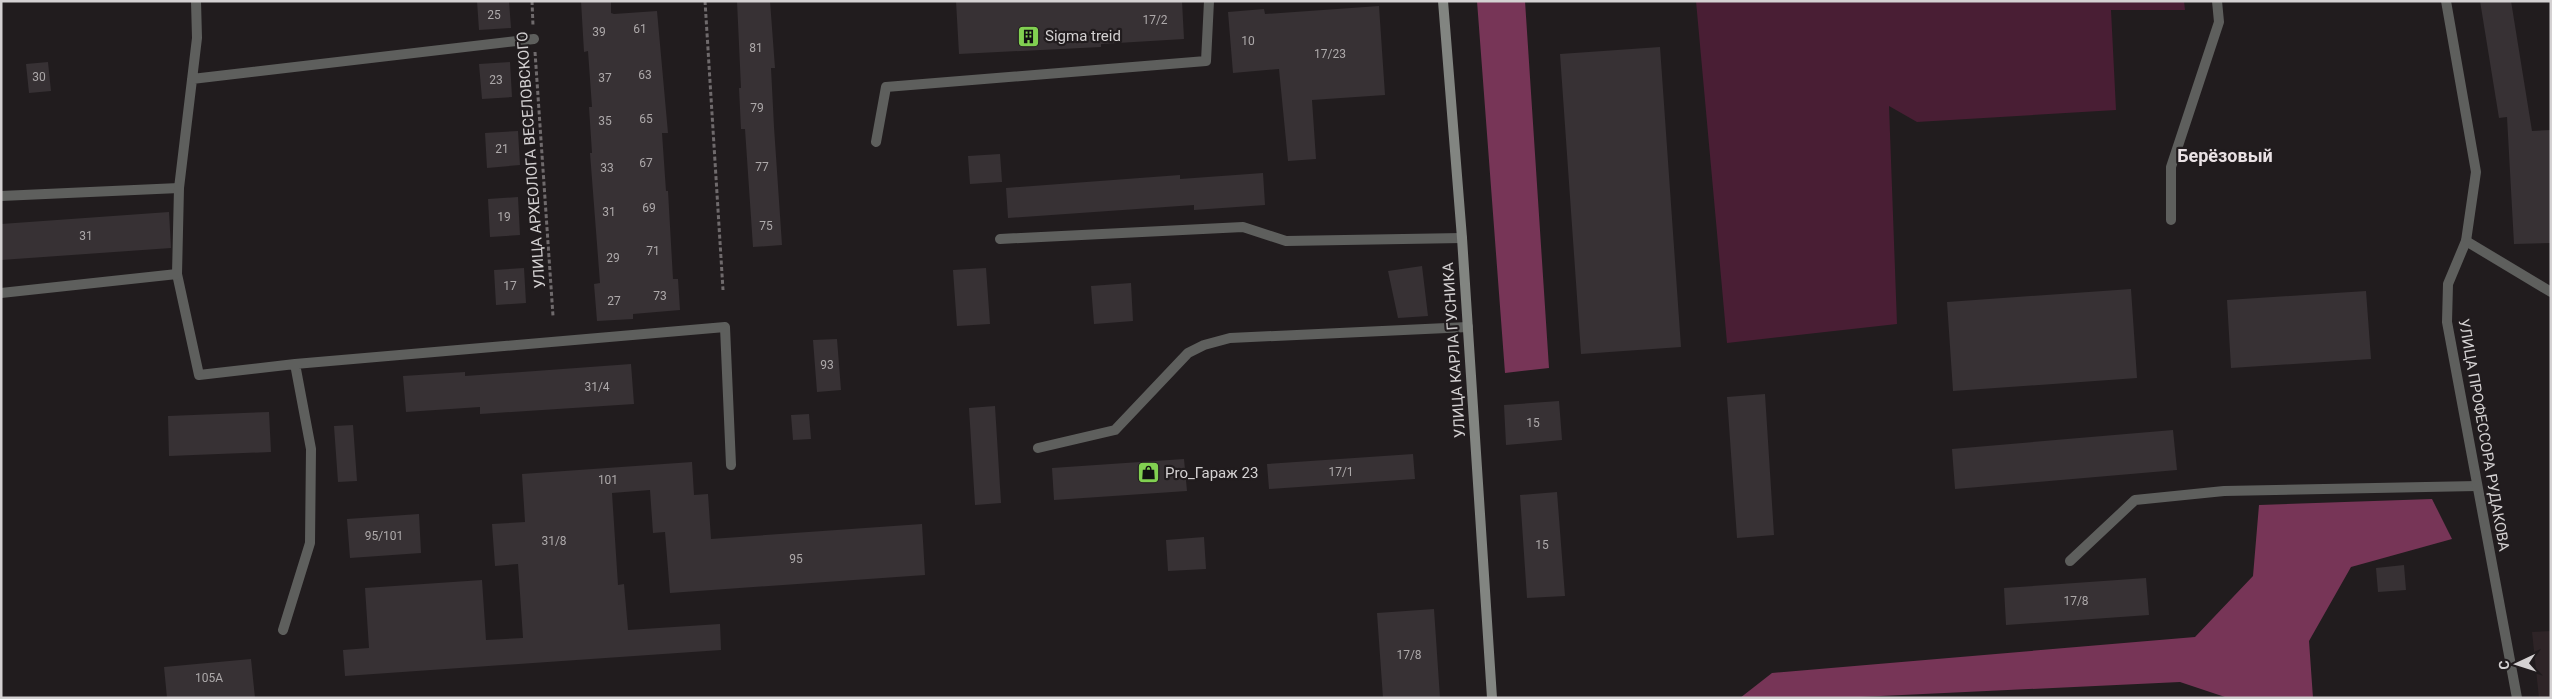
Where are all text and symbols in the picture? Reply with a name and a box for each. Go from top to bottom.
house number: 25 [487,8,501,22]
house number: 17/2 [1142,13,1168,27]
house number: 61 [633,22,647,36]
building icon: Sigma treid [1017,24,1041,48]
house number: 39 [592,25,606,39]
place label: Sigma treid [1045,27,1121,45]
street label: УЛИЦА АРХЕОЛОГА ВЕСЕЛОВСКОГО [513,31,549,289]
house number: 10 [1241,34,1255,48]
house number: 81 [749,41,763,55]
house number: 17/23 [1314,47,1346,61]
house number: 63 [638,68,652,82]
house number: 30 [32,70,46,84]
house number: 37 [598,71,612,85]
house number: 23 [489,73,503,87]
house number: 79 [750,101,764,115]
house number: 65 [639,112,653,126]
house number: 35 [598,114,612,128]
house number: 21 [495,142,509,156]
district label: Берёзовый [2177,145,2273,166]
house number: 67 [639,156,653,170]
house number: 77 [755,160,769,174]
house number: 33 [600,161,614,175]
house number: 69 [642,201,656,215]
house number: 31 [602,205,616,219]
house number: 19 [497,210,511,224]
house number: 75 [759,219,773,233]
house number: 31 [79,229,93,243]
house number: 71 [646,244,660,258]
house number: 29 [606,251,620,265]
street label: УЛИЦА КАРЛА ГУСНИКА [1439,261,1469,438]
house number: 17 [503,279,517,293]
house number: 73 [653,289,667,303]
house number: 27 [607,294,621,308]
street label: УЛИЦА ПРОФЕССОРА РУДАКОВА [2455,317,2513,553]
house number: 93 [820,358,834,372]
house number: 31/4 [584,380,610,394]
house number: 15 [1526,416,1540,430]
shop icon: Pro_Гараж 23 [1137,461,1161,485]
place label: Pro_Гараж 23 [1165,464,1258,482]
house number: 17/1 [1328,465,1354,479]
house number: 101 [598,473,618,487]
house number: 95/101 [365,529,403,543]
house number: 31/8 [541,534,567,548]
house number: 15 [1535,538,1549,552]
house number: 95 [789,552,803,566]
house number: 17/8 [2063,594,2089,608]
north arrow [2492,639,2542,689]
house number: 17/8 [1396,648,1422,662]
text: С [2496,660,2512,670]
house number: 105А [195,671,223,685]

